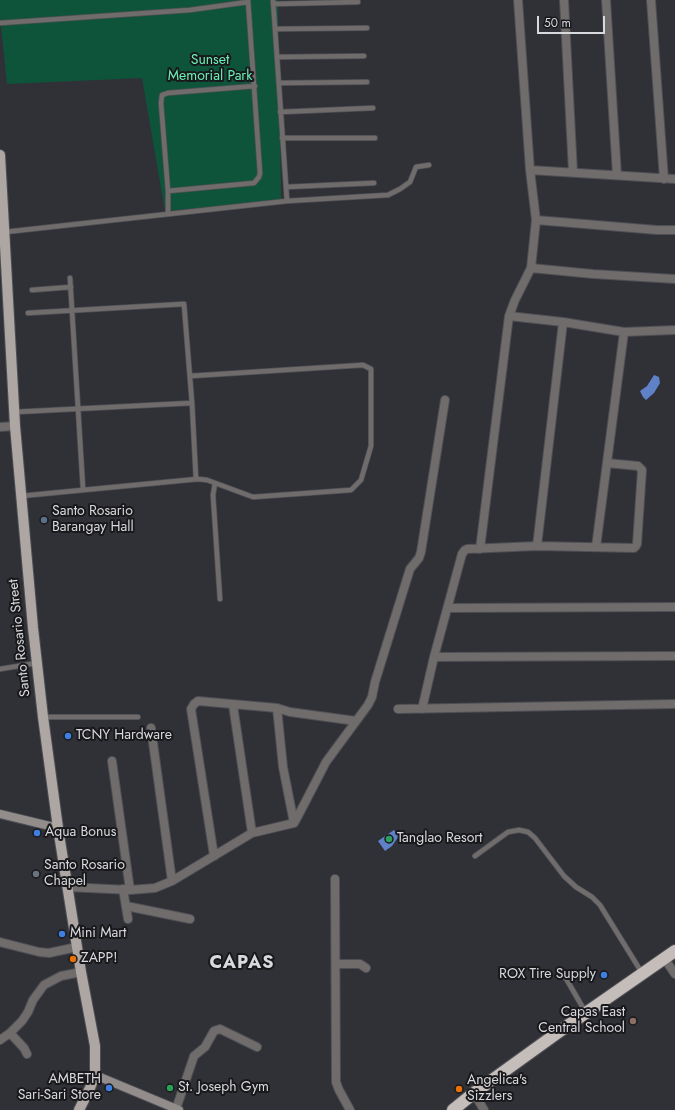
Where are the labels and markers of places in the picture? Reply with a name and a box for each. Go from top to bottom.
place label: Santo Rosario Barangay Hall [52,504,134,536]
marker: Santo Rosario Barangay Hall [39,515,49,525]
place label: TCNY Hardware [76,728,172,744]
marker: TCNY Hardware [63,731,73,741]
place label: Aqua Bonus [45,825,116,841]
marker: Aqua Bonus [32,828,42,838]
place label: Tanglao Resort [397,831,482,847]
marker: Tanglao Resort [384,834,394,844]
place label: Santo Rosario Chapel [44,858,125,890]
marker: Santo Rosario Chapel [31,869,41,879]
place label: Mini Mart [70,926,126,942]
marker: Mini Mart [57,929,67,939]
place label: ZAPP! [81,951,117,967]
marker: ZAPP! [68,954,78,964]
place label: ROX Tire Supply [499,967,596,983]
marker: ROX Tire Supply [599,970,609,980]
place label: Capas East Central School [538,1005,625,1038]
marker: Capas East Central School [628,1016,638,1026]
place label: AMBETH Sari-Sari Store [18,1072,101,1104]
place label: Angelica's Sizzlers [467,1073,527,1106]
place label: St. Joseph Gym [178,1080,269,1096]
marker: AMBETH Sari-Sari Store [104,1083,114,1093]
marker: St. Joseph Gym [165,1083,175,1093]
marker: Angelica's Sizzlers [454,1084,464,1094]

